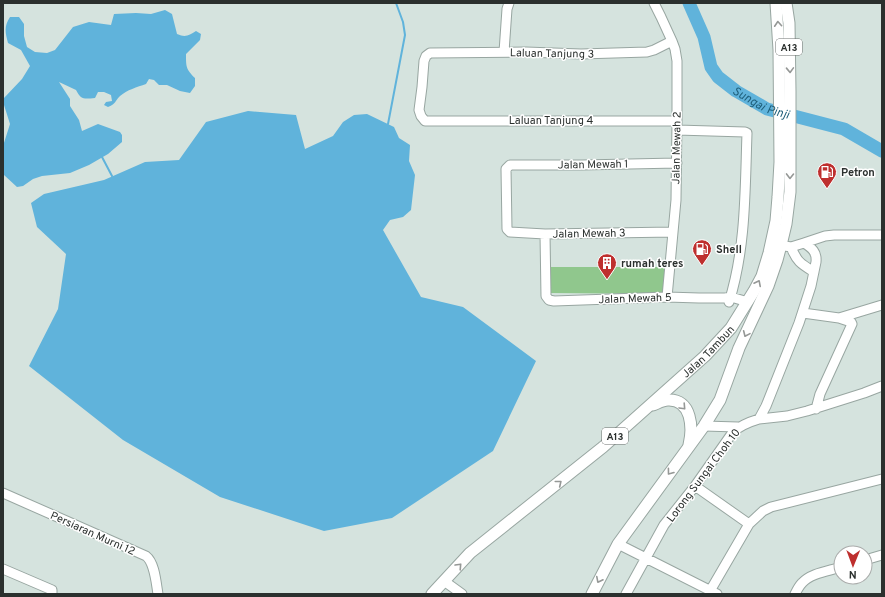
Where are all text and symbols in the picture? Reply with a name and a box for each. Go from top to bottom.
one-way arrow [773,21,782,27]
road number: A13 [776,39,802,55]
street label: Laluan Tanjung 3 [510,46,594,62]
one-way arrow [786,67,794,73]
water label: Sungai Pinji [729,84,792,124]
street label: Jalan Mewah 2 [669,111,685,185]
street label: Laluan Tanjung 4 [509,114,593,128]
street label: Jalan Mewah 1 [558,157,628,173]
fuel station icon: Petron [816,161,838,189]
place label: Petron [841,166,875,180]
one-way arrow [786,173,794,179]
street label: Jalan Mewah 3 [552,226,626,242]
fuel station icon: Shell [691,238,713,266]
place label: Shell [716,243,742,257]
building icon: rumah teres [596,252,618,280]
place label: rumah teres [621,257,683,271]
one-way arrow [753,280,761,287]
street label: Jalan Mewah 5 [598,291,672,307]
street label: Jalan Tambun [679,323,738,381]
one-way arrow [743,330,751,338]
one-way arrow [679,402,686,410]
street label: Lorong Sungai Choh 10 [664,426,744,525]
road number: A13 [602,428,628,444]
one-way arrow [668,467,675,474]
one-way arrow [554,480,562,487]
street label: Persiaran Murni 12 [48,509,137,559]
north arrow [833,545,873,585]
one-way arrow [454,563,461,570]
text: N [849,567,857,581]
one-way arrow [596,576,604,583]

